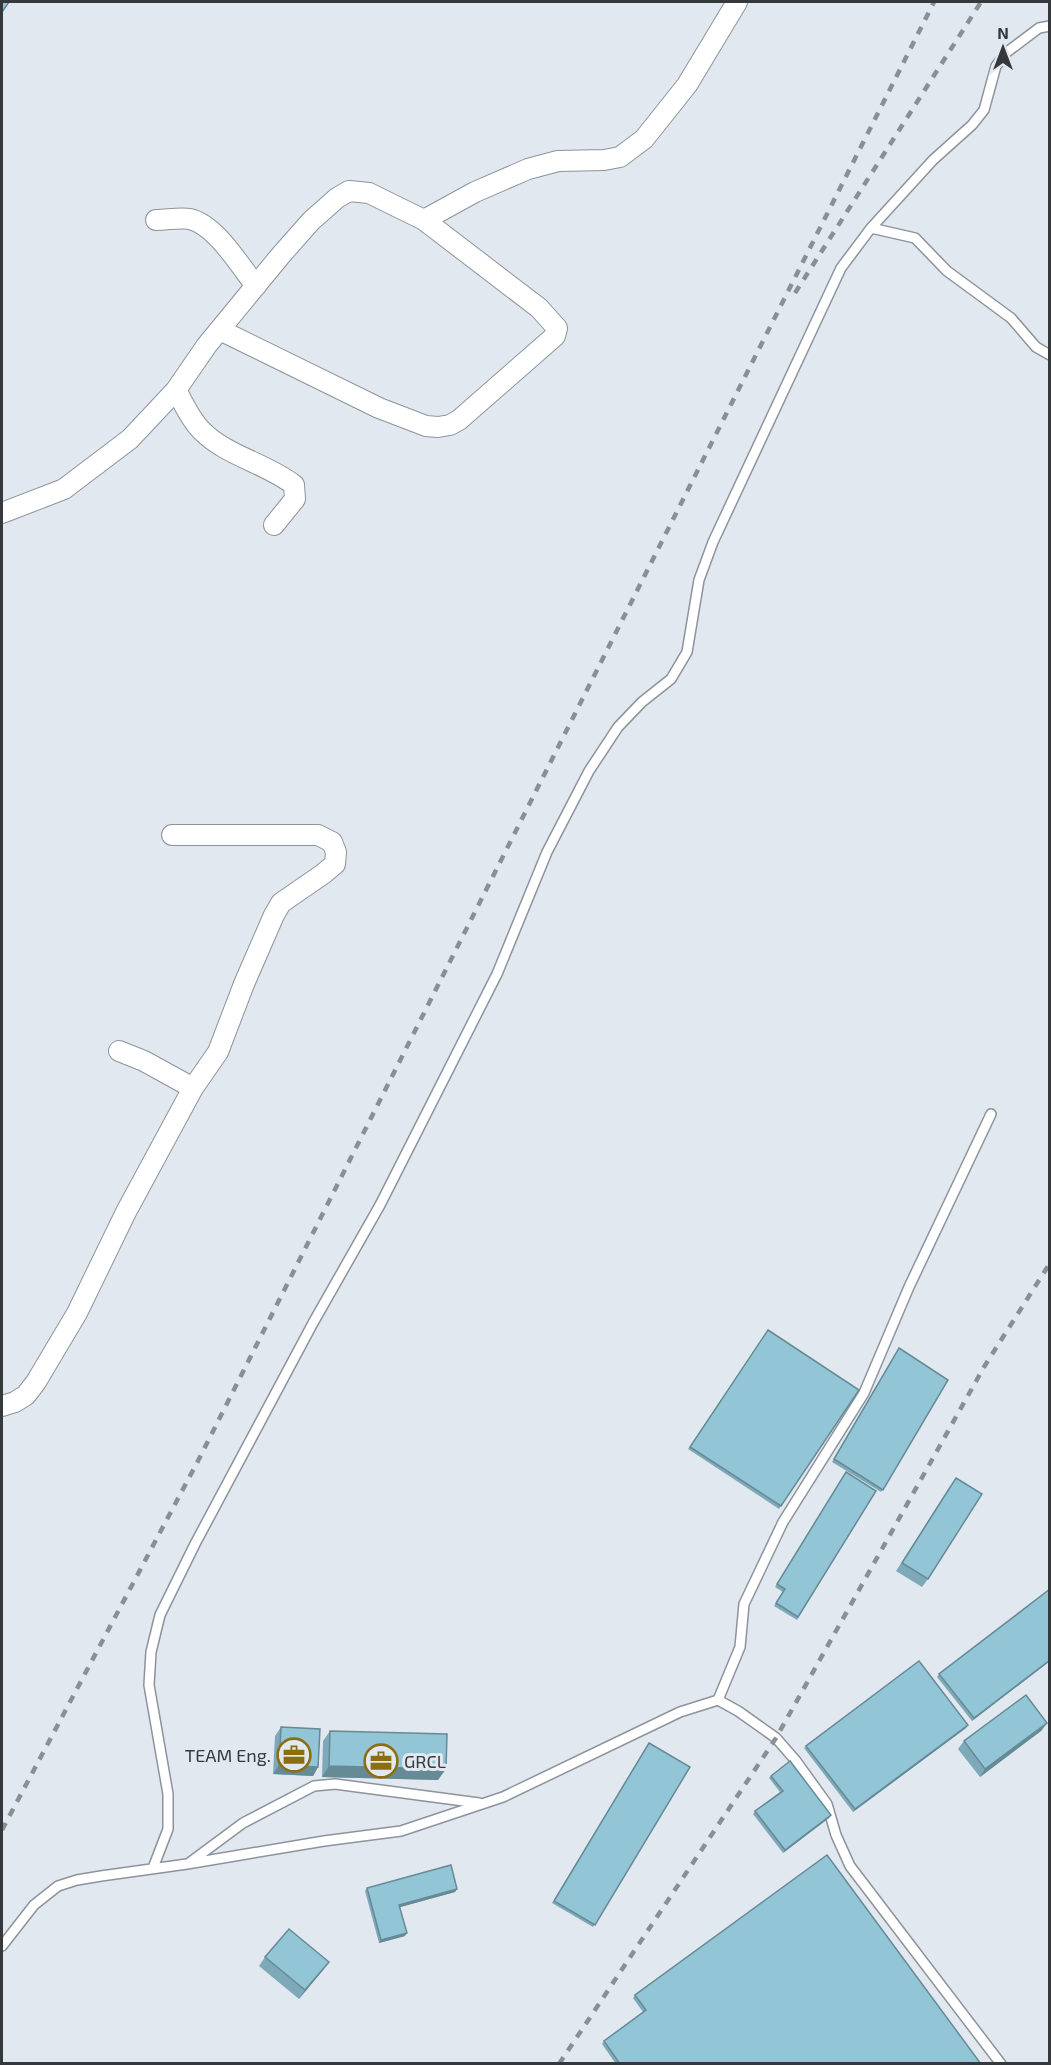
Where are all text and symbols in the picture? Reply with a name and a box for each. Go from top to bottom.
north arrow [973,18,1033,78]
text: N [997,23,1009,42]
office icon: TEAM Eng. [276,1737,312,1773]
office icon: GRCL [363,1743,399,1779]
place label: TEAM Eng. [185,1744,271,1766]
place label: GRCL [404,1750,446,1772]

